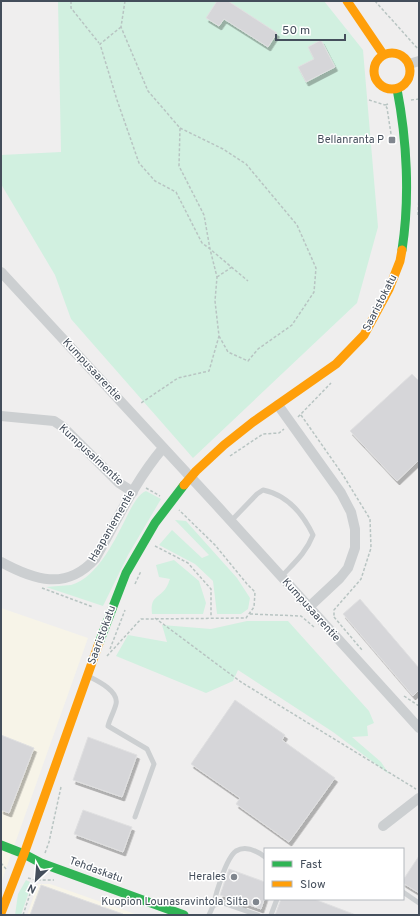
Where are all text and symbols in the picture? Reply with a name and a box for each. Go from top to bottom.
scale bar [276,16,345,42]
text: 50 m [282,23,310,39]
place label: Bellanranta P [317,133,384,147]
marker: Bellanranta P [387,135,397,145]
street label: Saaristokatu [360,272,400,334]
street label: Kumpusaarentie [59,336,125,404]
street label: Kumpusalmentie [56,421,126,489]
street label: Haapaniementie [86,488,138,564]
street label: Kumpusaarentie [279,575,343,645]
street label: Saaristokatu [85,604,119,666]
legend [264,848,404,900]
street label: Tehdaskatu [67,854,125,886]
text: Fast [300,857,322,873]
north arrow [16,860,56,900]
place label: Herales [189,870,226,884]
marker: Herales [229,872,239,882]
text: Slow [300,877,326,893]
text: N [25,880,39,896]
place label: Kuopion Lounasravintola Silta [101,895,248,909]
marker: Kuopion Lounasravintola Silta [251,897,261,907]

